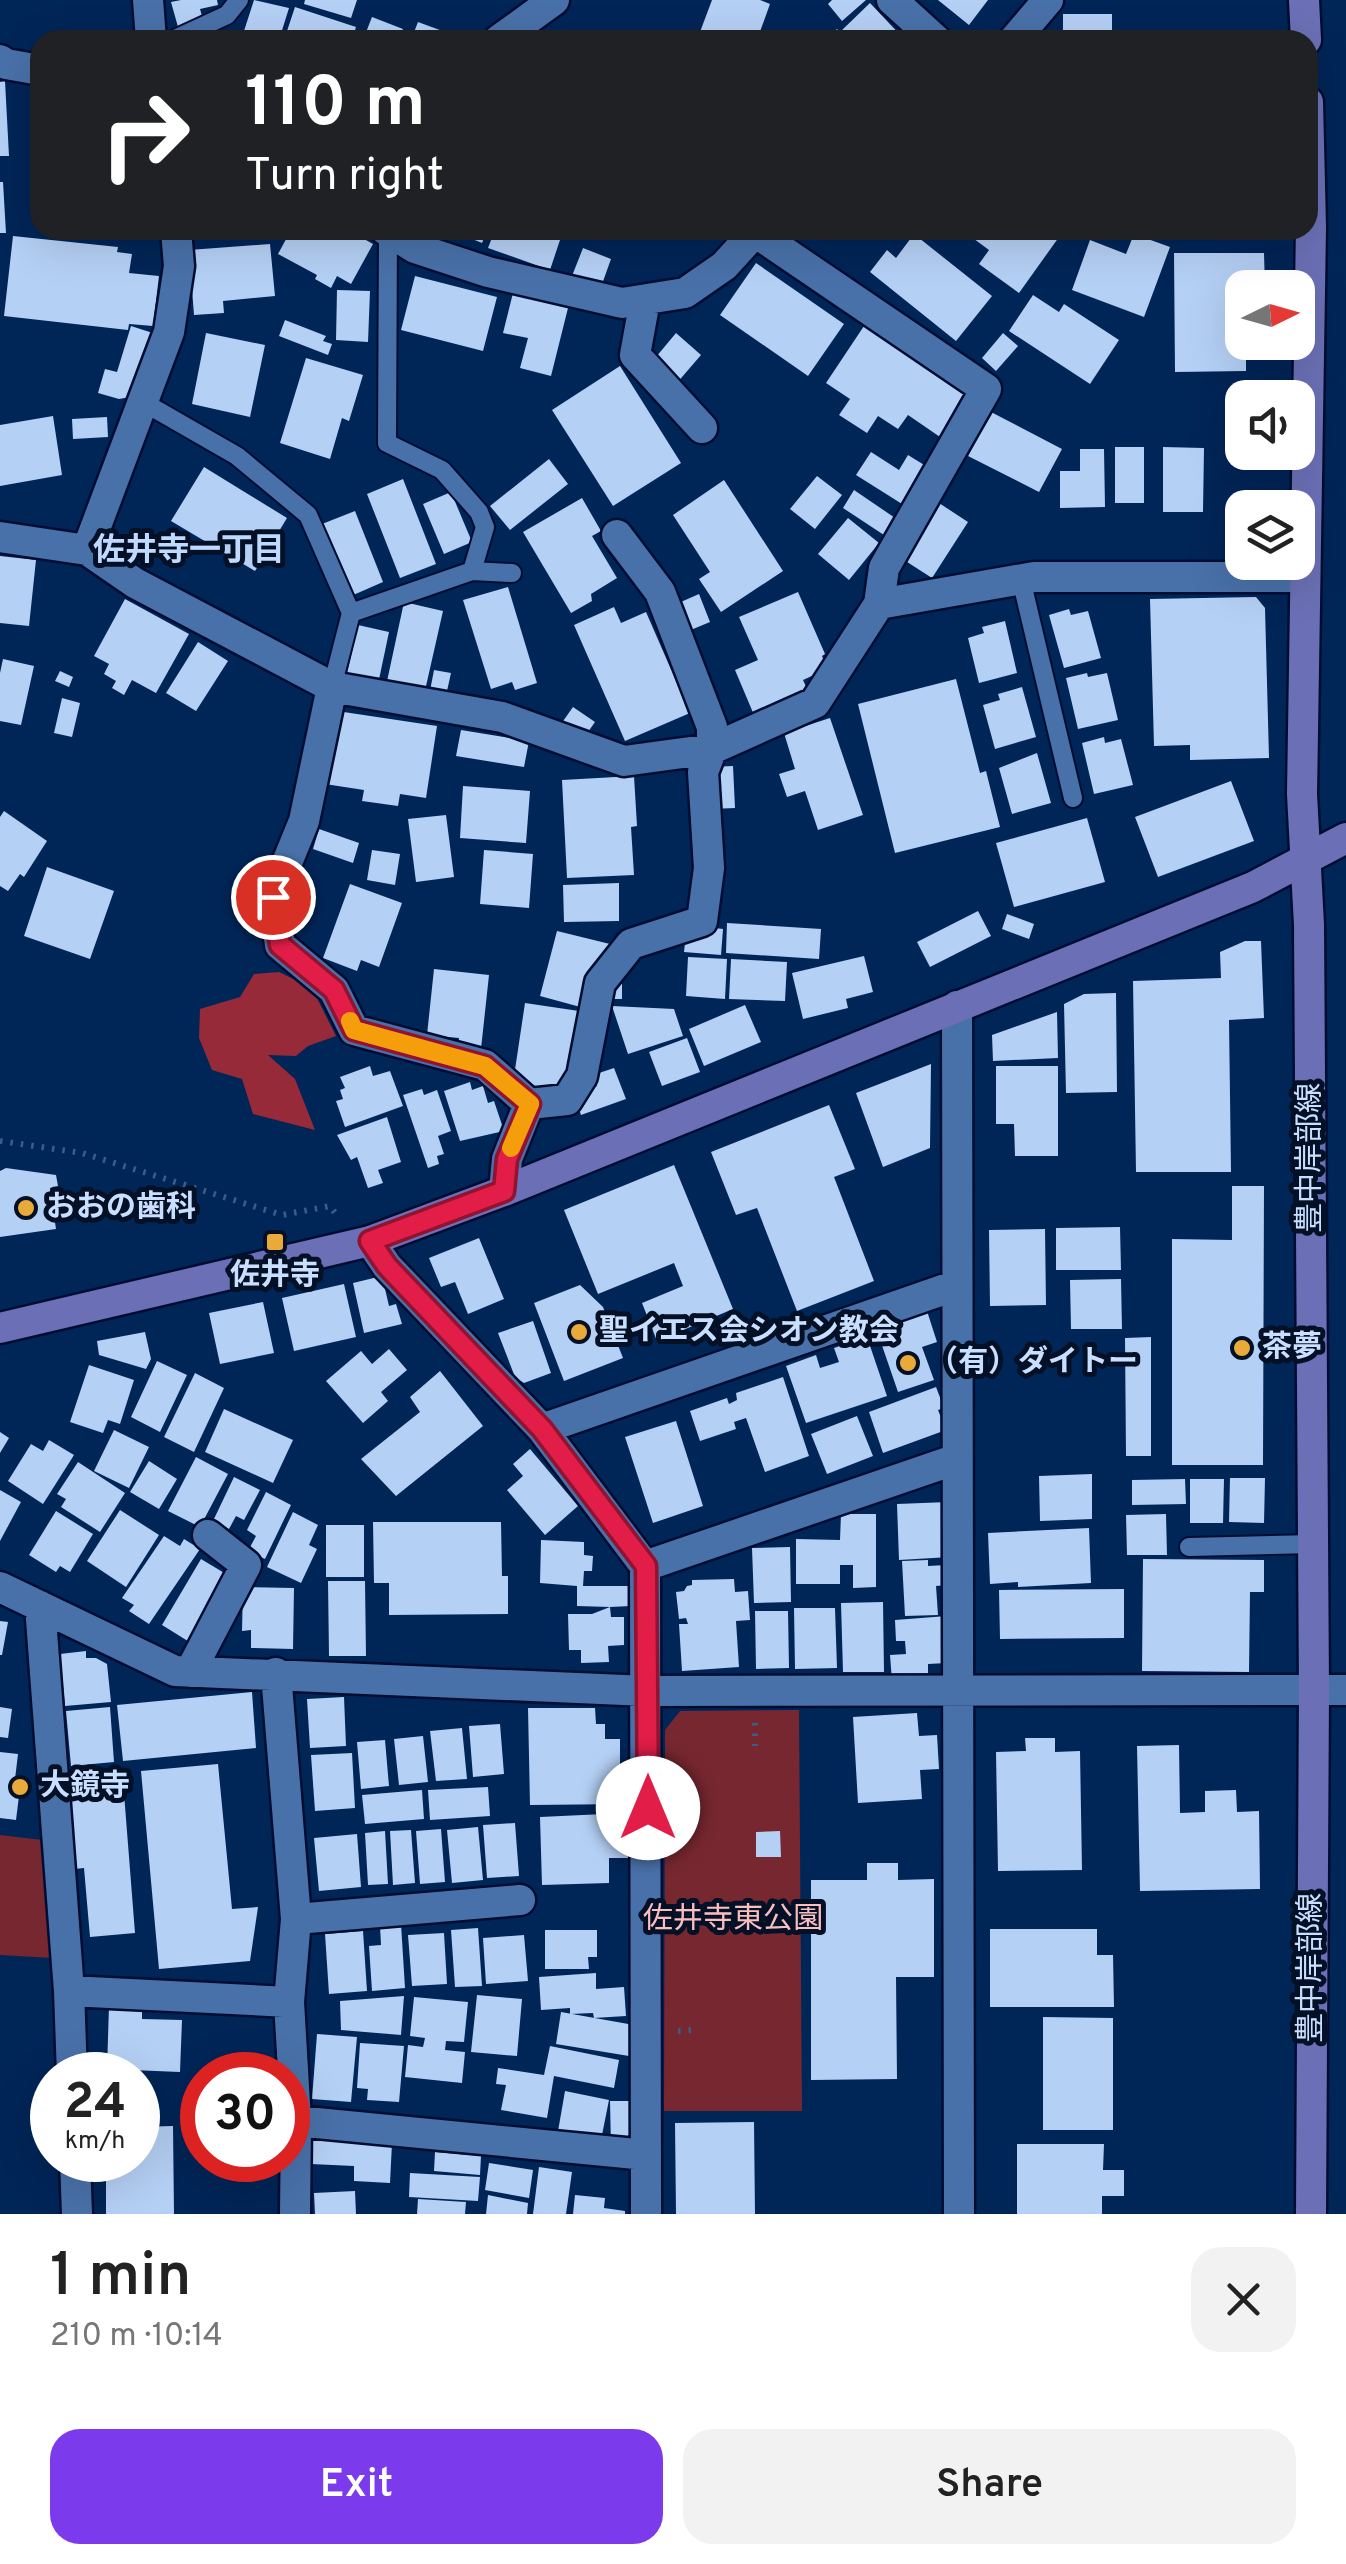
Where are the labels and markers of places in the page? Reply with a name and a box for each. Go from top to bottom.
pin [231,855,316,940]
place label: おおの歯科 [46,1190,196,1227]
marker: おおの歯科 [15,1197,37,1219]
marker: 佐井寺 [264,1231,286,1253]
place label: 佐井寺 [230,1258,320,1295]
place label: 聖イエス会シオン教会 [599,1314,899,1351]
marker: 聖イエス会シオン教会 [568,1321,590,1343]
place label: 茶夢 [1262,1330,1322,1367]
marker: 茶夢 [1231,1337,1253,1359]
place label: （有）ダイトー [928,1344,1138,1382]
marker: （有）ダイトー [897,1352,919,1374]
place label: 大鏡寺 [40,1769,130,1806]
marker: 大鏡寺 [9,1776,31,1798]

